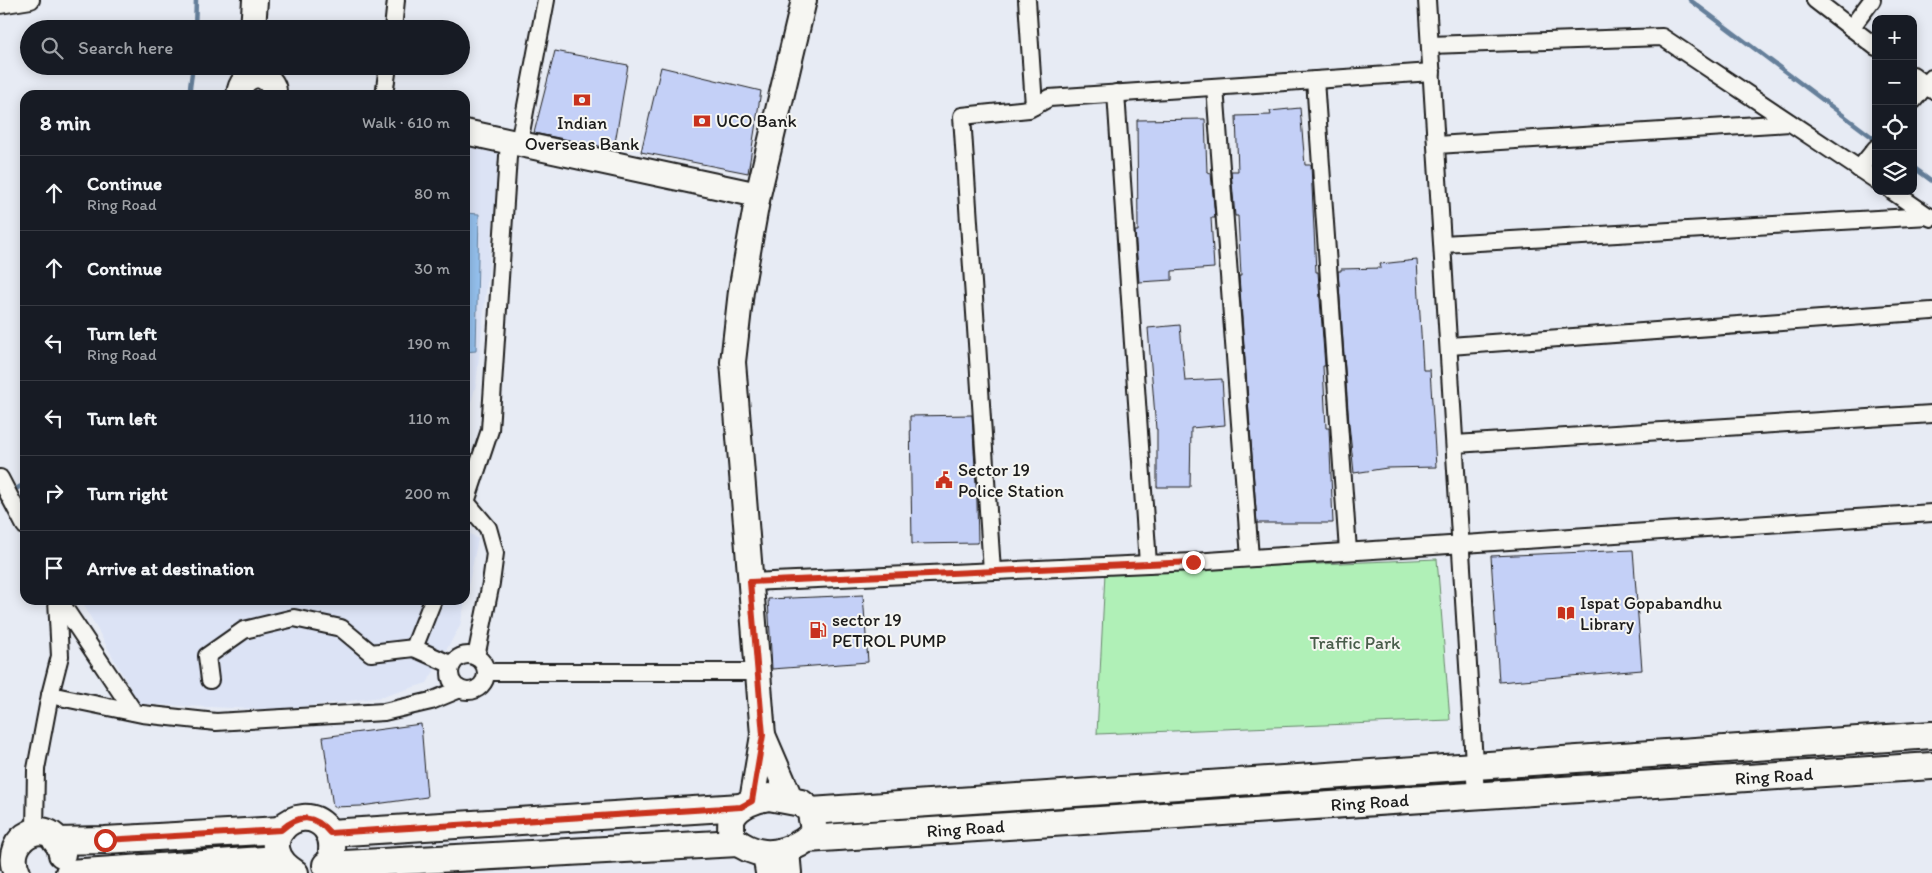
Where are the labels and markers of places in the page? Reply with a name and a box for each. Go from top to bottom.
bank icon: Indian Overseas Bank [572,90,592,110]
place label: UCO Bank [716,110,797,132]
bank icon: UCO Bank [692,111,712,131]
place label: Indian Overseas Bank [525,112,640,155]
place label: Sector 19 Police Station [958,459,1064,502]
public building icon: Sector 19 Police Station [934,470,954,490]
place label: Ispat Gopabandhu Library [1580,592,1722,635]
library icon: Ispat Gopabandhu Library [1556,603,1576,623]
place label: sector 19 PETROL PUMP [832,609,946,652]
fuel station icon: sector 19 PETROL PUMP [808,620,828,640]

